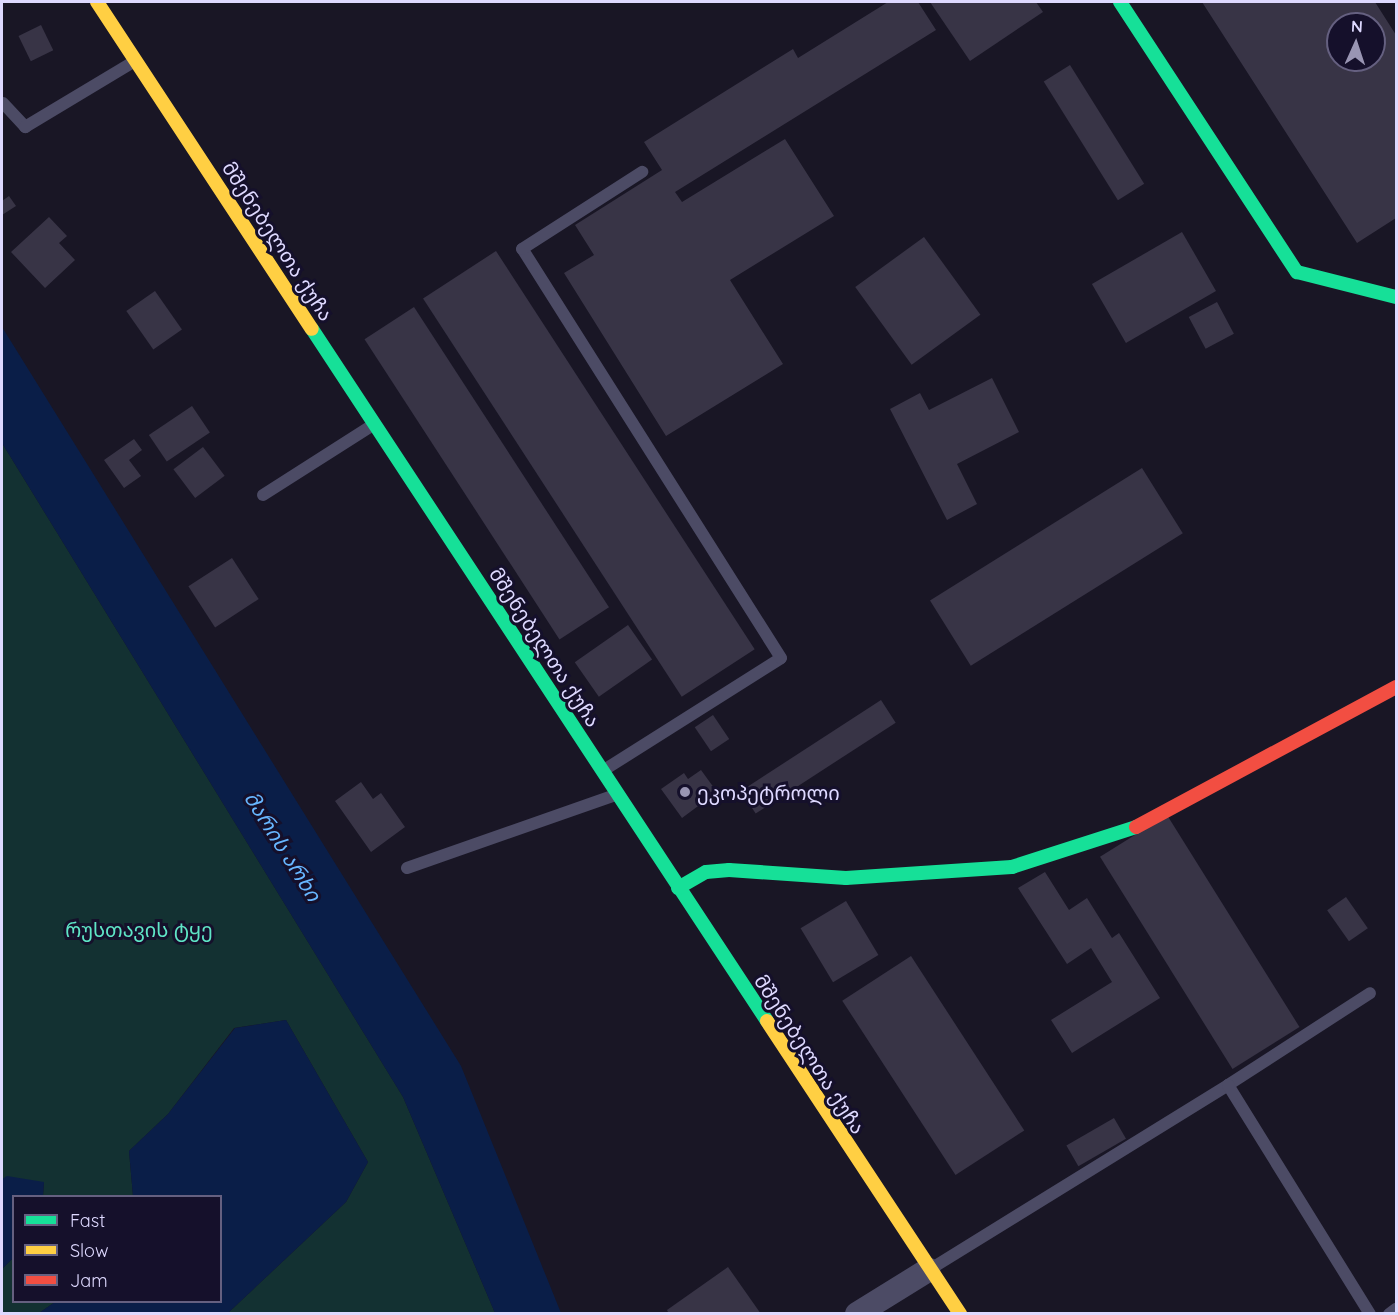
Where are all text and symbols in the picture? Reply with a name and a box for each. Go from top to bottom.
north arrow [1326,12,1386,72]
text: N [1350,16,1363,36]
street label: მშენებელთა ქუჩა [217,157,339,325]
street label: მშენებელთა ქუჩა [484,563,606,731]
place label: ეკოპეტროლი [697,780,840,804]
marker: ეკოპეტროლი [678,785,692,799]
water label: მარის არხი [239,786,327,906]
park label: რუსთავის ტყე [65,917,213,941]
street label: მშენებელთა ქუჩა [749,970,871,1138]
legend [12,1195,222,1303]
text: Fast [70,1209,105,1232]
text: Slow [70,1239,108,1262]
text: Jam [70,1269,108,1292]

